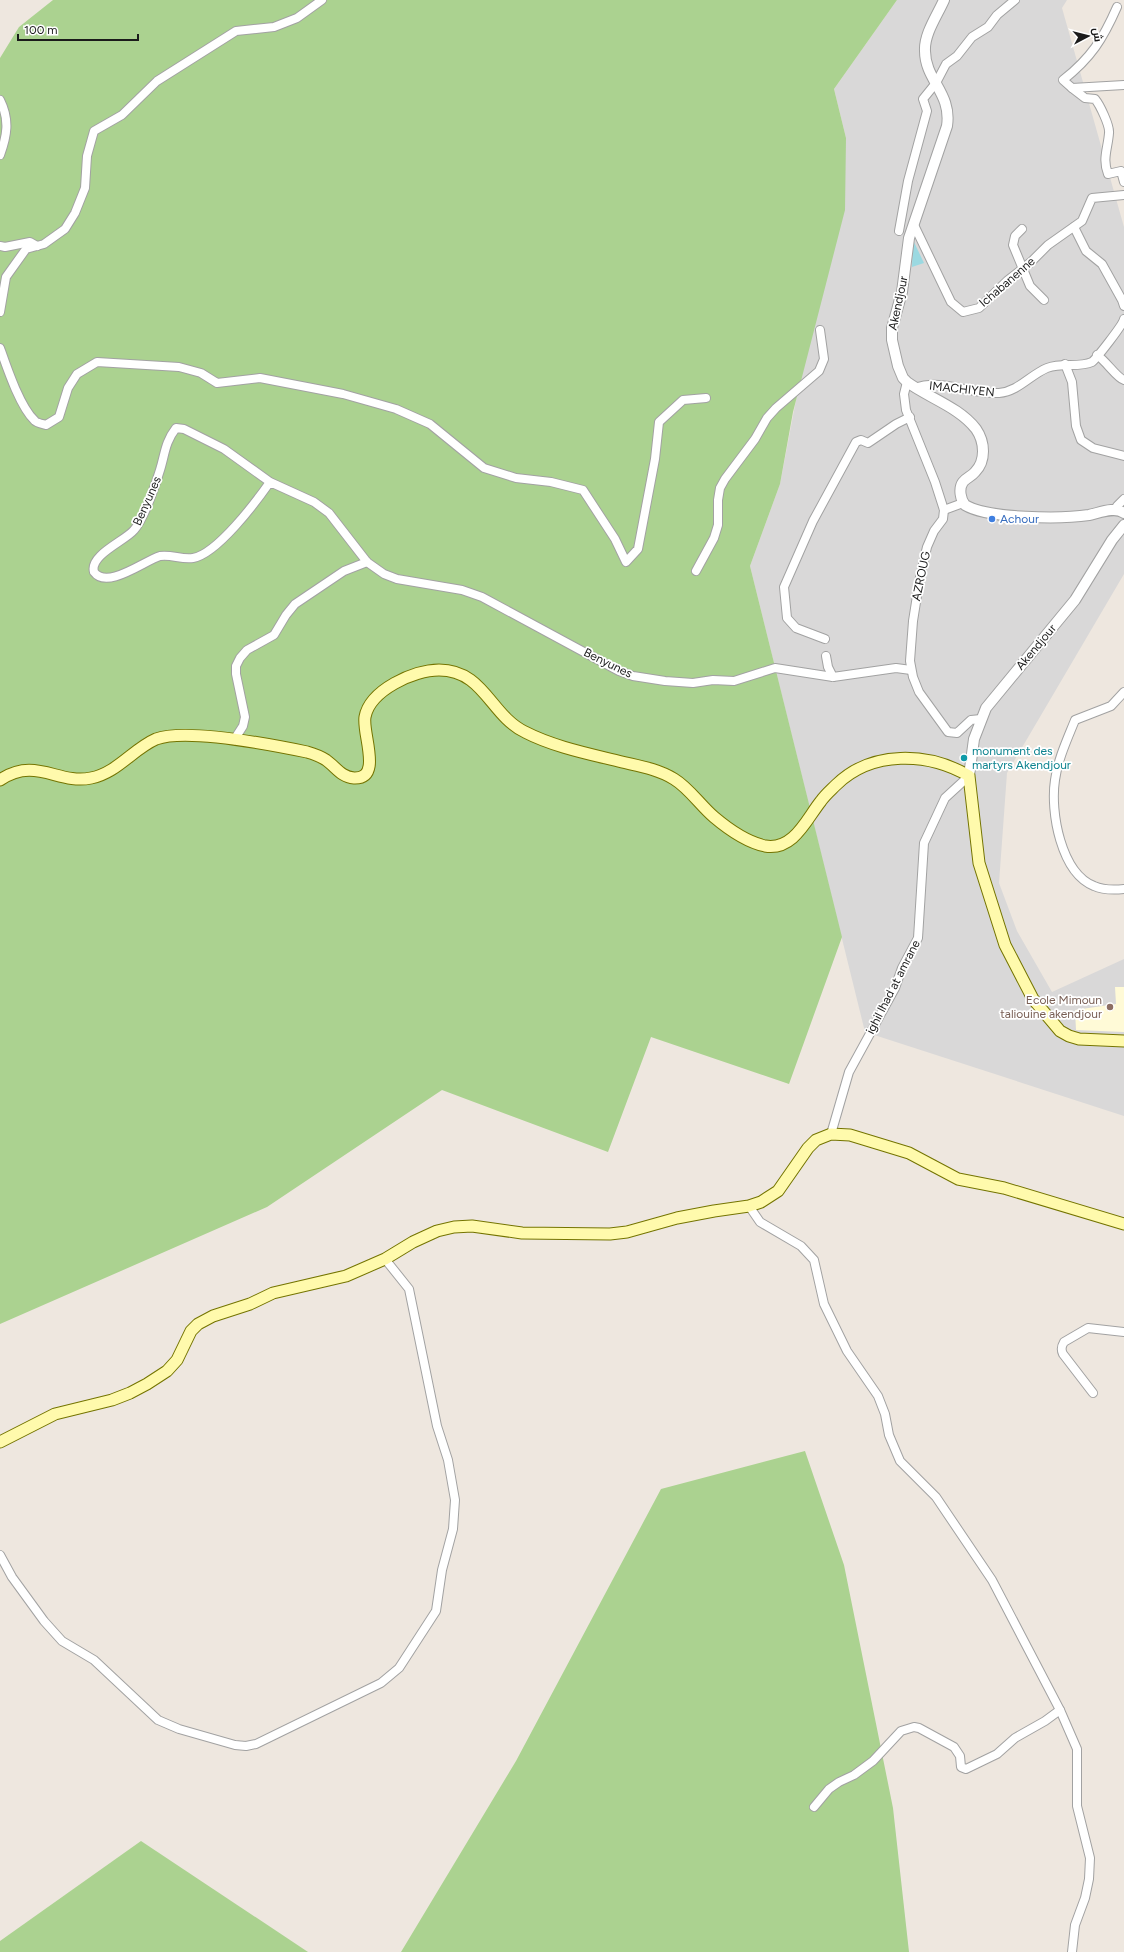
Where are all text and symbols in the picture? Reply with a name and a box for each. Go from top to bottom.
scale bar [18,16,138,42]
north arrow [1068,16,1108,56]
text: 100 m [24,23,58,37]
text: ش [1090,27,1105,43]
street label: Ichabanenne [976,254,1038,310]
street label: Akendjour [885,275,911,331]
street label: IMACHIYEN [929,379,995,399]
street label: Benyunes [130,474,164,528]
place label: Achour [1000,512,1039,526]
marker: Achour [987,514,997,524]
street label: AZROUG [909,550,933,602]
street label: Akendjour [1013,621,1059,673]
street label: Benyunes [581,645,635,681]
place label: monument des martyrs Akendjour [972,744,1071,772]
marker: monument des martyrs Akendjour [959,753,969,763]
street label: ighil lhad at amrane [863,937,923,1036]
place label: Ecole Mimoun taliouine akendjour [1000,993,1102,1021]
marker: Ecole Mimoun taliouine akendjour [1105,1002,1115,1012]

